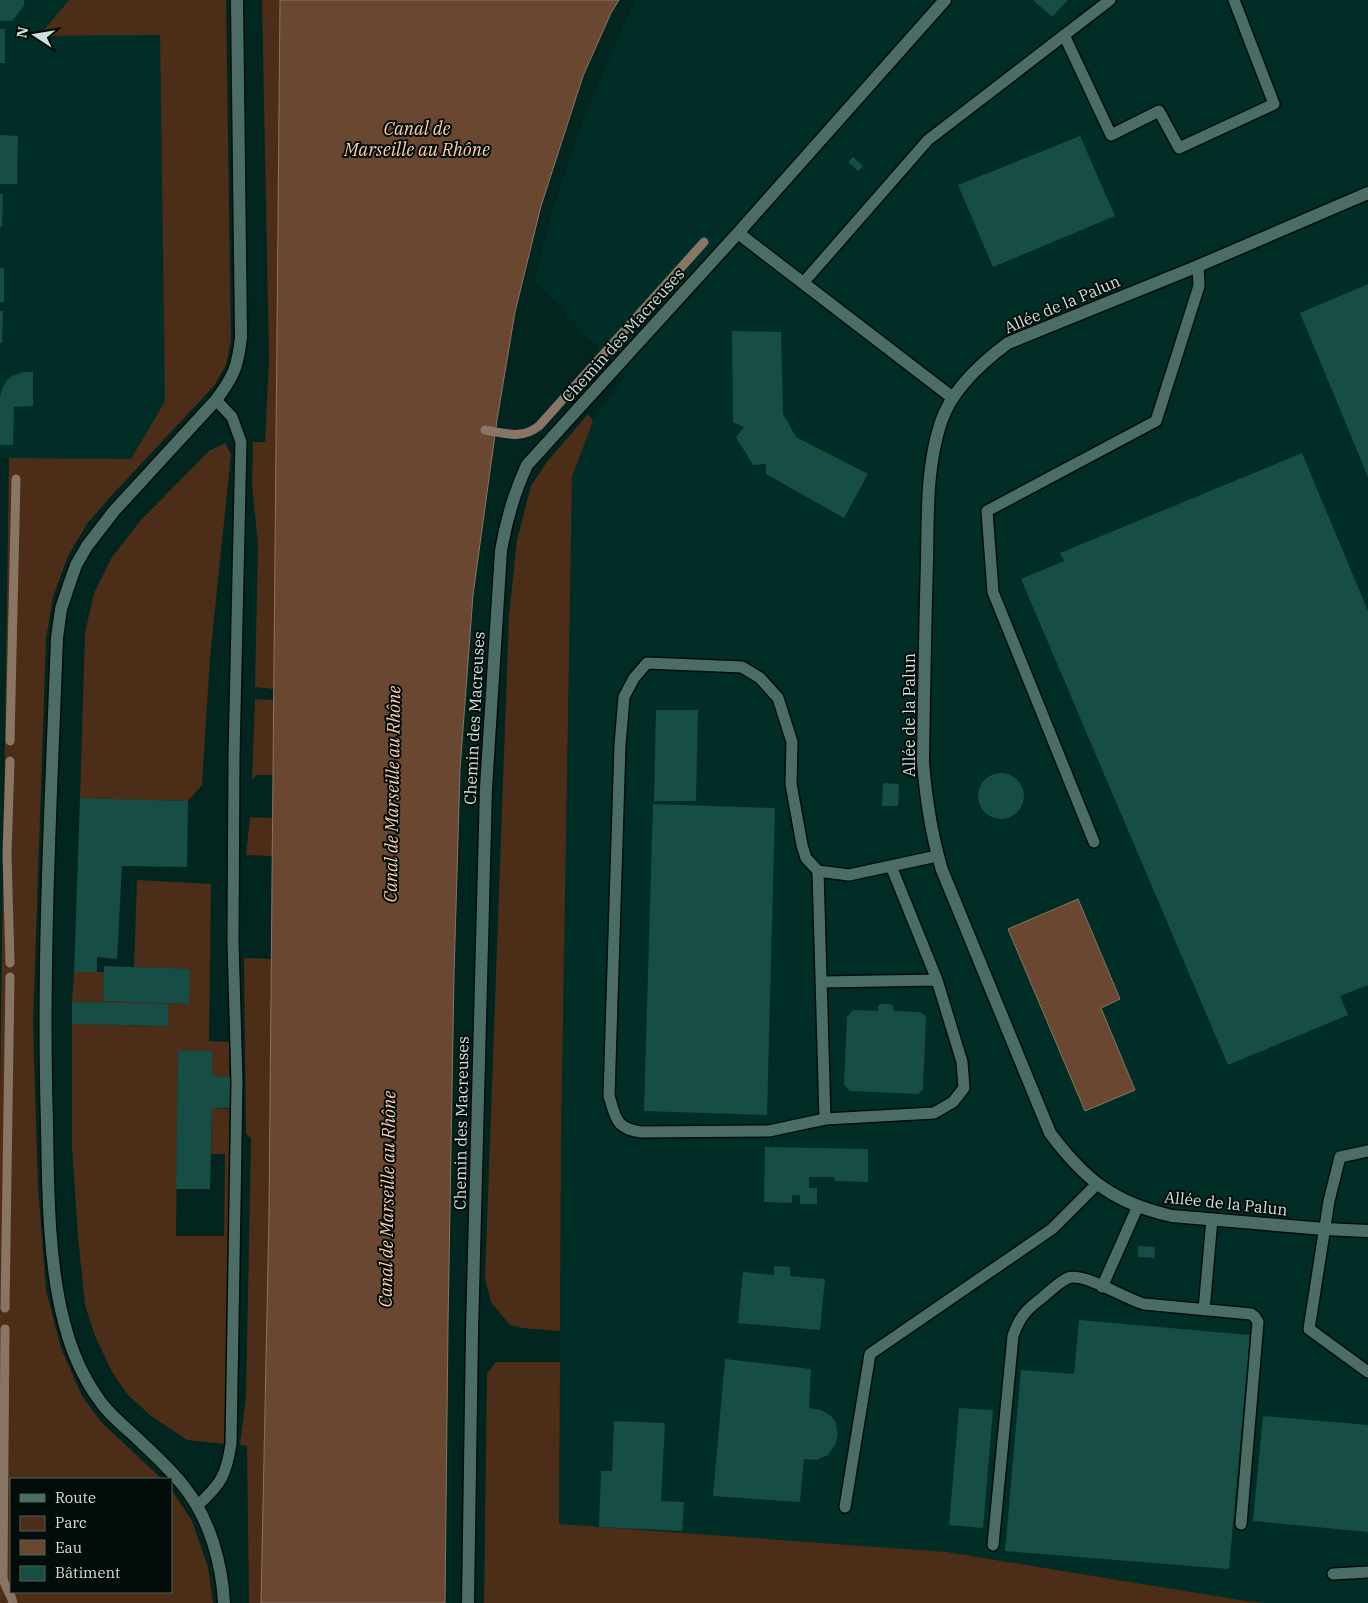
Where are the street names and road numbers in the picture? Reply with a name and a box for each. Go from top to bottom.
street label: Chemin des Macreuses [557,264,689,406]
street label: Allée de la Palun [1001,271,1123,337]
street label: Chemin des Macreuses [459,631,489,805]
street label: Allée de la Palun [899,653,919,777]
street label: Chemin des Macreuses [449,1036,473,1210]
street label: Allée de la Palun [1163,1187,1289,1219]

